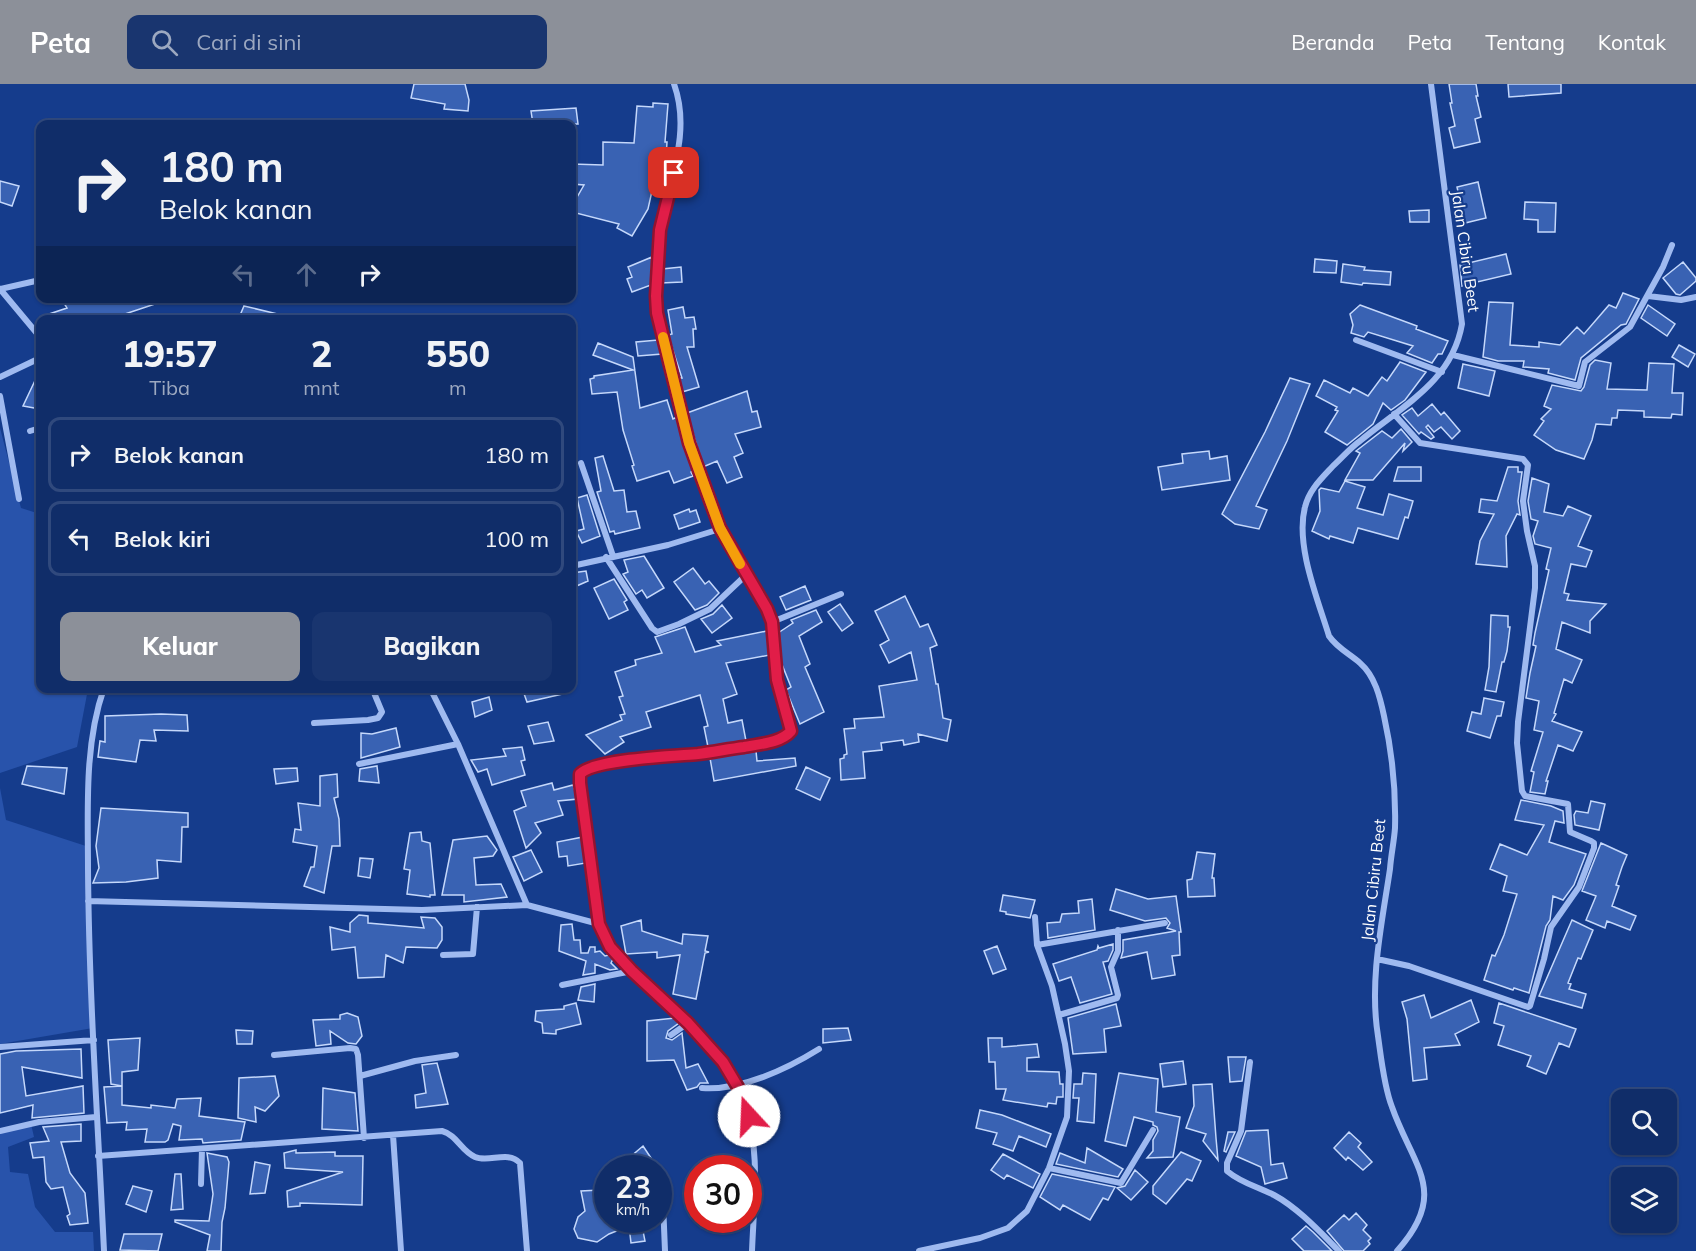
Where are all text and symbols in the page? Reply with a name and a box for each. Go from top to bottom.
search box [127,15,547,69]
text: Peta [30,25,91,60]
icon: search [148,26,181,59]
text: Cari di sini [196,28,302,56]
text: Beranda [1291,29,1375,55]
text: Peta [1408,29,1452,55]
text: Tentang [1485,29,1565,55]
text: Kontak [1598,29,1666,55]
text: 180 m [159,140,284,193]
icon: right [60,144,138,222]
pin [648,147,699,198]
icon: arrive [657,156,690,189]
street label: Jalan Cibiru Beet [1448,189,1485,314]
text: Belok kanan [159,192,313,226]
icon: left [227,258,260,291]
icon: ahead [290,258,323,291]
icon: right [353,258,386,291]
text: 19:57 [122,331,218,376]
text: 2 [311,331,332,376]
text: 550 [425,331,490,376]
text: Tiba [149,375,190,400]
text: mnt [303,375,340,400]
text: m [449,375,467,400]
icon: right [63,438,96,471]
text: Belok kanan [114,441,244,469]
text: 180 m [484,441,549,469]
icon: left [63,522,96,555]
text: Belok kiri [114,525,210,553]
text: 100 m [484,525,549,553]
button: Keluar [60,612,300,681]
button: Bagikan [312,612,552,681]
street label: Jalan Cibiru Beet [1357,817,1389,942]
position arrow [717,1084,781,1148]
map controls [1611,1089,1677,1233]
button: search [1611,1089,1677,1155]
speed limit sign: 30 [684,1155,762,1233]
button: layers [1611,1167,1677,1233]
text: 23 [615,1168,651,1206]
text: km/h [616,1200,650,1219]

